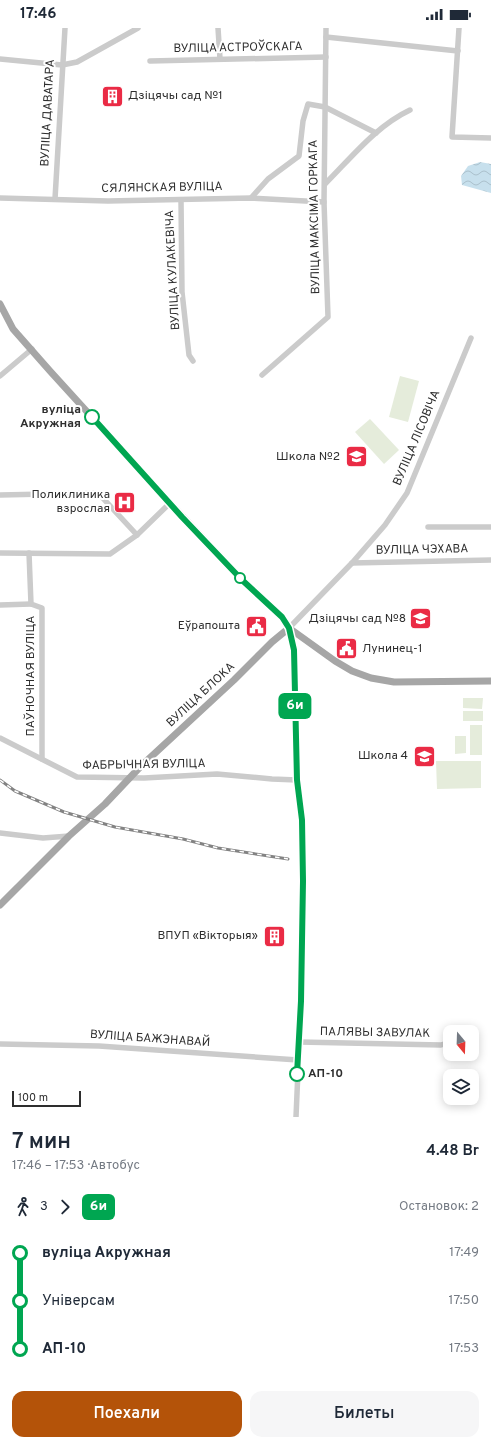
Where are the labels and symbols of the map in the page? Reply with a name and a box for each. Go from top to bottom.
street label: ВУЛІЦА АСТРОЎСКАГА [173,39,303,57]
street label: ВУЛІЦА ДАВАТАРА [37,59,59,167]
building icon: Дзіцячы сад №1 [99,83,125,109]
place label: Дзіцячы сад №1 [128,88,223,104]
street label: ВУЛІЦА МАКСІМА ГОРКАГА [306,139,324,295]
street label: СЯЛЯНСКАЯ ВУЛІЦА [101,179,223,197]
street label: ВУЛІЦА КУЛАКЕВІЧА [162,209,184,331]
street label: ВУЛІЦА ЛІСОВІЧА [390,388,444,488]
place label: вуліца Акружная [20,402,81,432]
marker: вуліца Акружная [84,409,100,425]
school or university icon: Школа №2 [343,444,369,470]
place label: Школа №2 [276,449,340,465]
place label: Поликлиника взрослая [32,487,110,517]
hospital icon: Поликлиника взрослая [112,489,138,515]
street label: ВУЛІЦА ЧЭХАВА [376,541,468,559]
unlabelled marker [234,572,246,584]
school or university icon: Дзіцячы сад №8 [408,606,434,632]
place label: Дзіцячы сад №8 [308,611,406,627]
public building icon: Еўрапошта [243,613,269,639]
street label: ПАЎНОЧНАЯ ВУЛІЦА [23,616,39,736]
place label: Еўрапошта [178,618,240,634]
public building icon: Лунинец-1 [334,636,360,662]
place label: Лунинец-1 [362,641,422,657]
street label: ВУЛІЦА БЛОКА [163,659,239,731]
line badge: 6и [277,693,313,719]
school or university icon: Школа 4 [411,743,437,769]
place label: Школа 4 [358,748,408,764]
street label: ФАБРЫЧНАЯ ВУЛІЦА [82,756,206,774]
building icon: ВПУП «Вікторыя» [261,923,287,949]
place label: ВПУП «Вікторыя» [158,928,258,944]
street label: ПАЛЯВЫ ЗАВУЛАК [320,1024,430,1042]
north arrow [443,1025,479,1061]
street label: ВУЛІЦА БАЖЭНАВАЙ [89,1027,211,1051]
marker: АП-10 [289,1066,305,1082]
place label: АП-10 [308,1066,343,1082]
scale bar [12,1089,81,1108]

